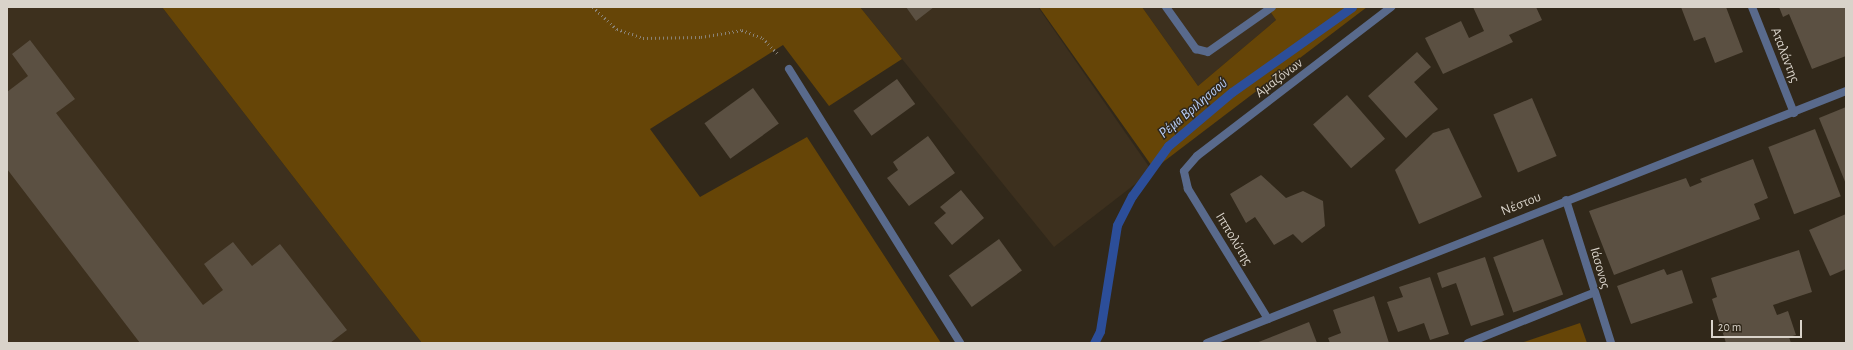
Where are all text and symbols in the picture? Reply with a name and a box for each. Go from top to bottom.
street label: Αταλάντης [1767,25,1803,85]
street label: Αμαζόνων [1252,55,1306,101]
water label: Ρέμα Βριλησσού [1155,74,1231,142]
street label: Νέστου [1498,188,1544,220]
street label: Ιππολύτης [1212,210,1256,268]
street label: Ιάσονος [1586,245,1614,291]
scale bar [1713,312,1804,338]
text: 20 m [1718,321,1741,333]

